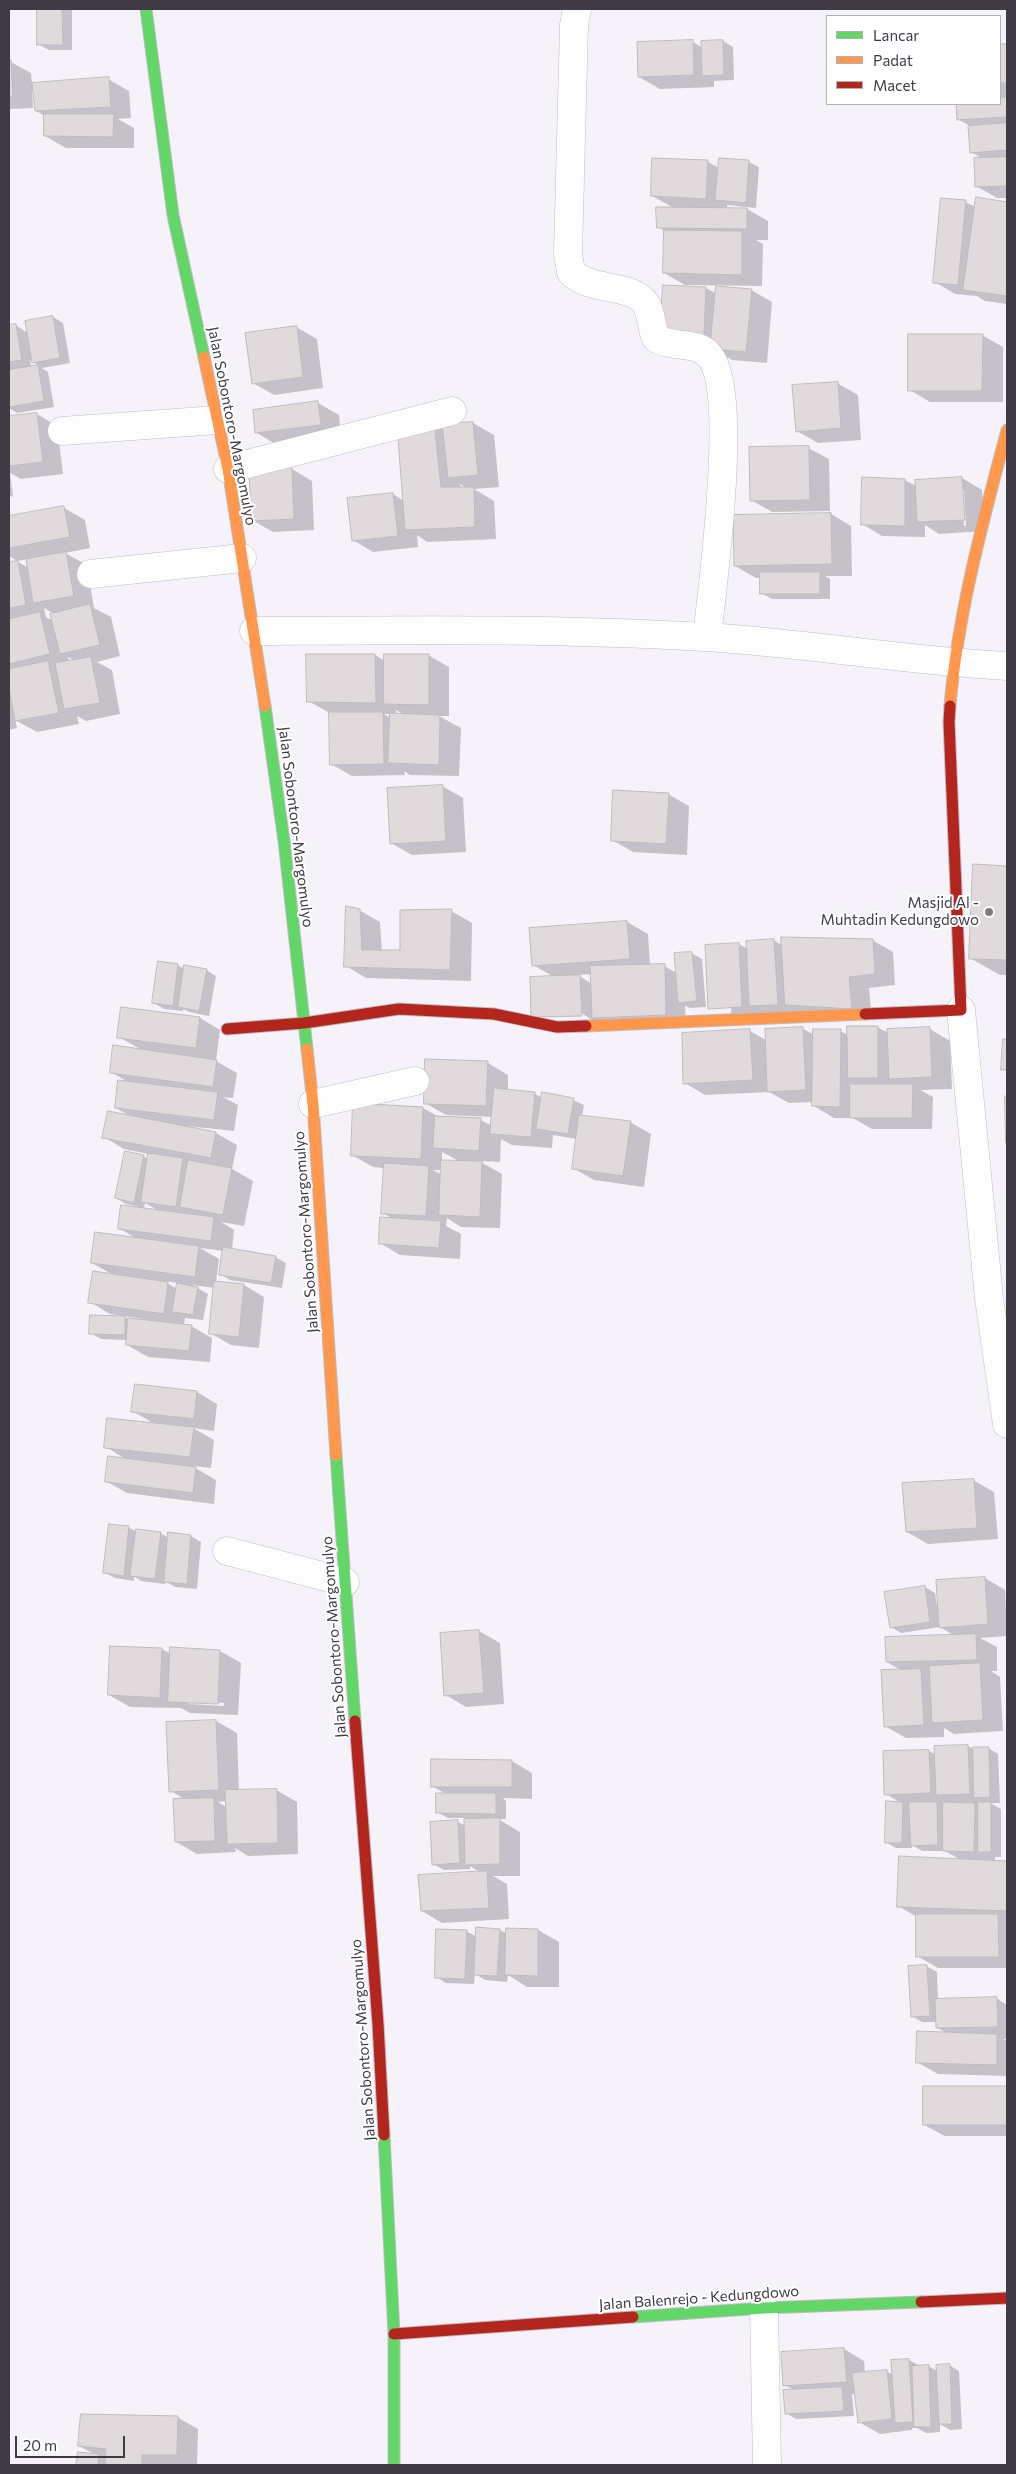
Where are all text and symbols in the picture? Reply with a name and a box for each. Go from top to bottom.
legend [826,15,1001,105]
text: Lancar [873,26,919,44]
text: Padat [873,51,913,69]
text: Macet [873,76,916,94]
street label: Jalan Sobontoro-Margomulyo [204,325,260,527]
street label: Jalan Sobontoro-Margomulyo [275,726,317,928]
place label: Masjid Al - Muhtadin Kedungdowo [821,894,979,929]
marker: Masjid Al - Muhtadin Kedungdowo [983,906,995,918]
street label: Jalan Sobontoro-Margomulyo [290,1130,322,1334]
street label: Jalan Sobontoro-Margomulyo [318,1535,350,1739]
street label: Jalan Sobontoro-Margomulyo [347,1938,379,2142]
street label: Jalan Balenrejo - Kedungdowo [598,2282,800,2314]
scale bar [18,2426,128,2458]
text: 20 m [23,2436,57,2454]

